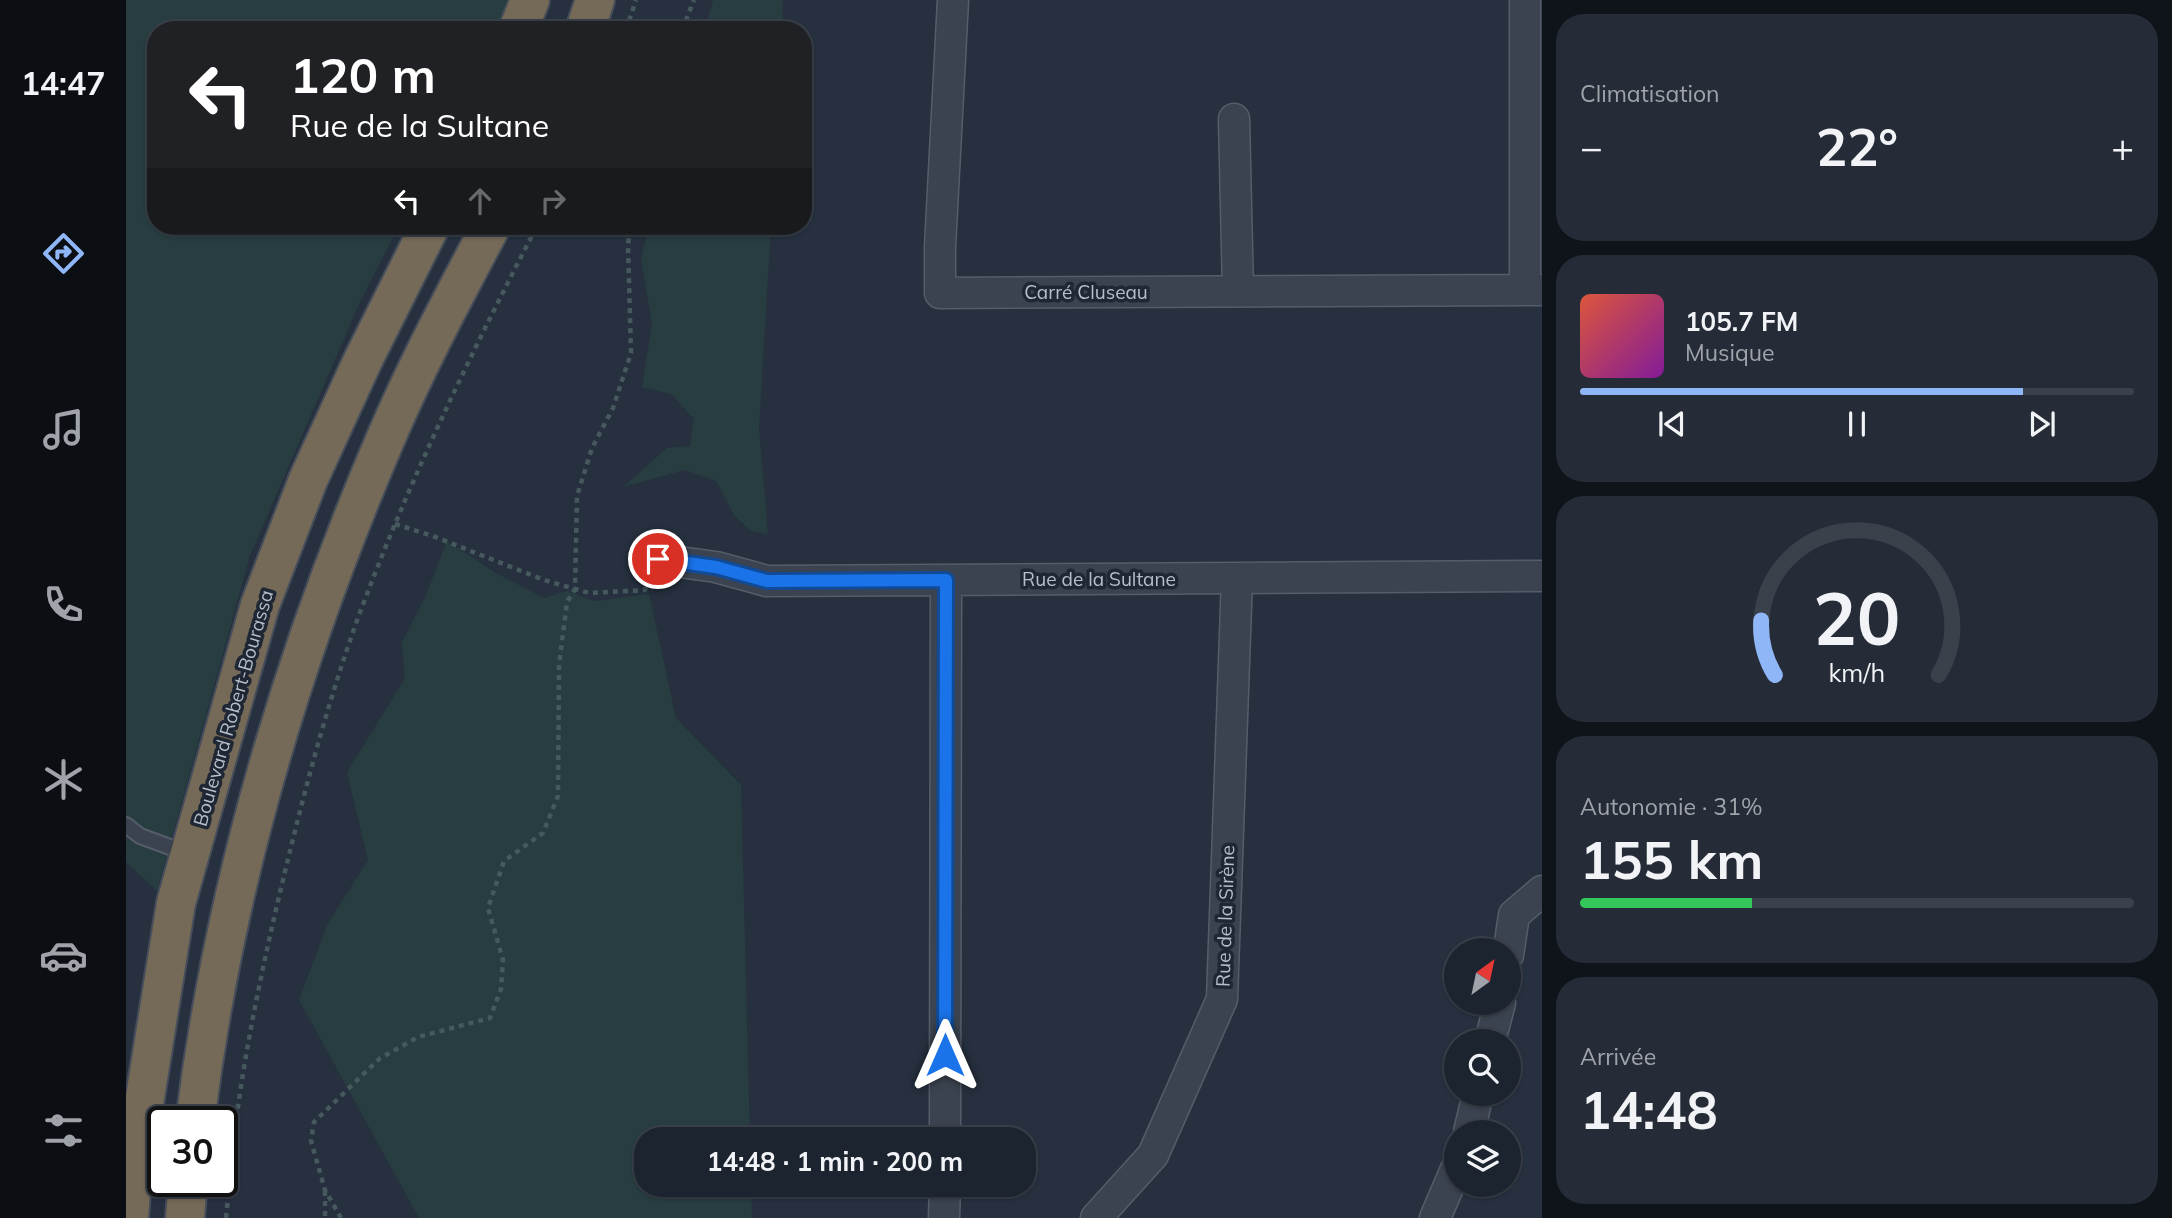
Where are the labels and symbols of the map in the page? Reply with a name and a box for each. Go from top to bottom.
street label: Carré Cluseau [1024,280,1148,304]
pin [628,529,688,589]
street label: Rue de la Sultane [1022,567,1176,591]
street label: Boulevard Robert-Bourassa [188,587,278,829]
street label: Rue de la Sirène [1211,845,1239,987]
north arrow [1444,938,1521,1015]
position arrow [908,1018,982,1092]
speed limit sign: 30 [147,1106,238,1197]

